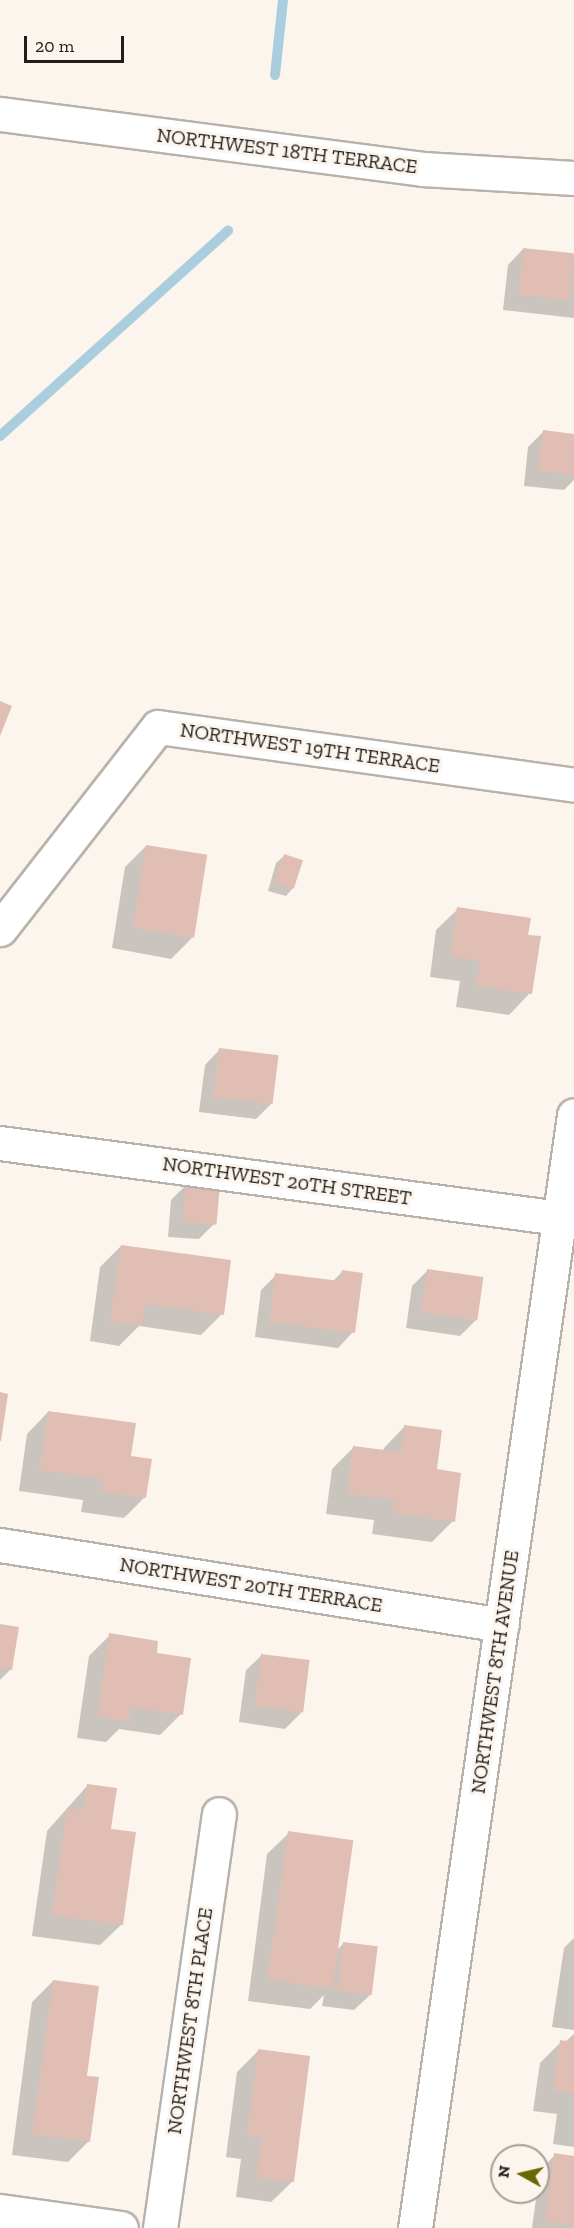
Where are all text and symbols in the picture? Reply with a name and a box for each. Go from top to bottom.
scale bar [27,24,128,62]
text: 20 m [35,35,74,57]
street label: NORTHWEST 18TH TERRACE [155,123,419,179]
street label: NORTHWEST 19TH TERRACE [178,718,442,778]
street label: NORTHWEST 20TH STREET [161,1152,413,1210]
street label: NORTHWEST 8TH AVENUE [466,1548,524,1796]
street label: NORTHWEST 20TH TERRACE [118,1552,384,1618]
street label: NORTHWEST 8TH PLACE [162,1906,218,2136]
north arrow [490,2144,550,2204]
text: N [493,2164,514,2179]

